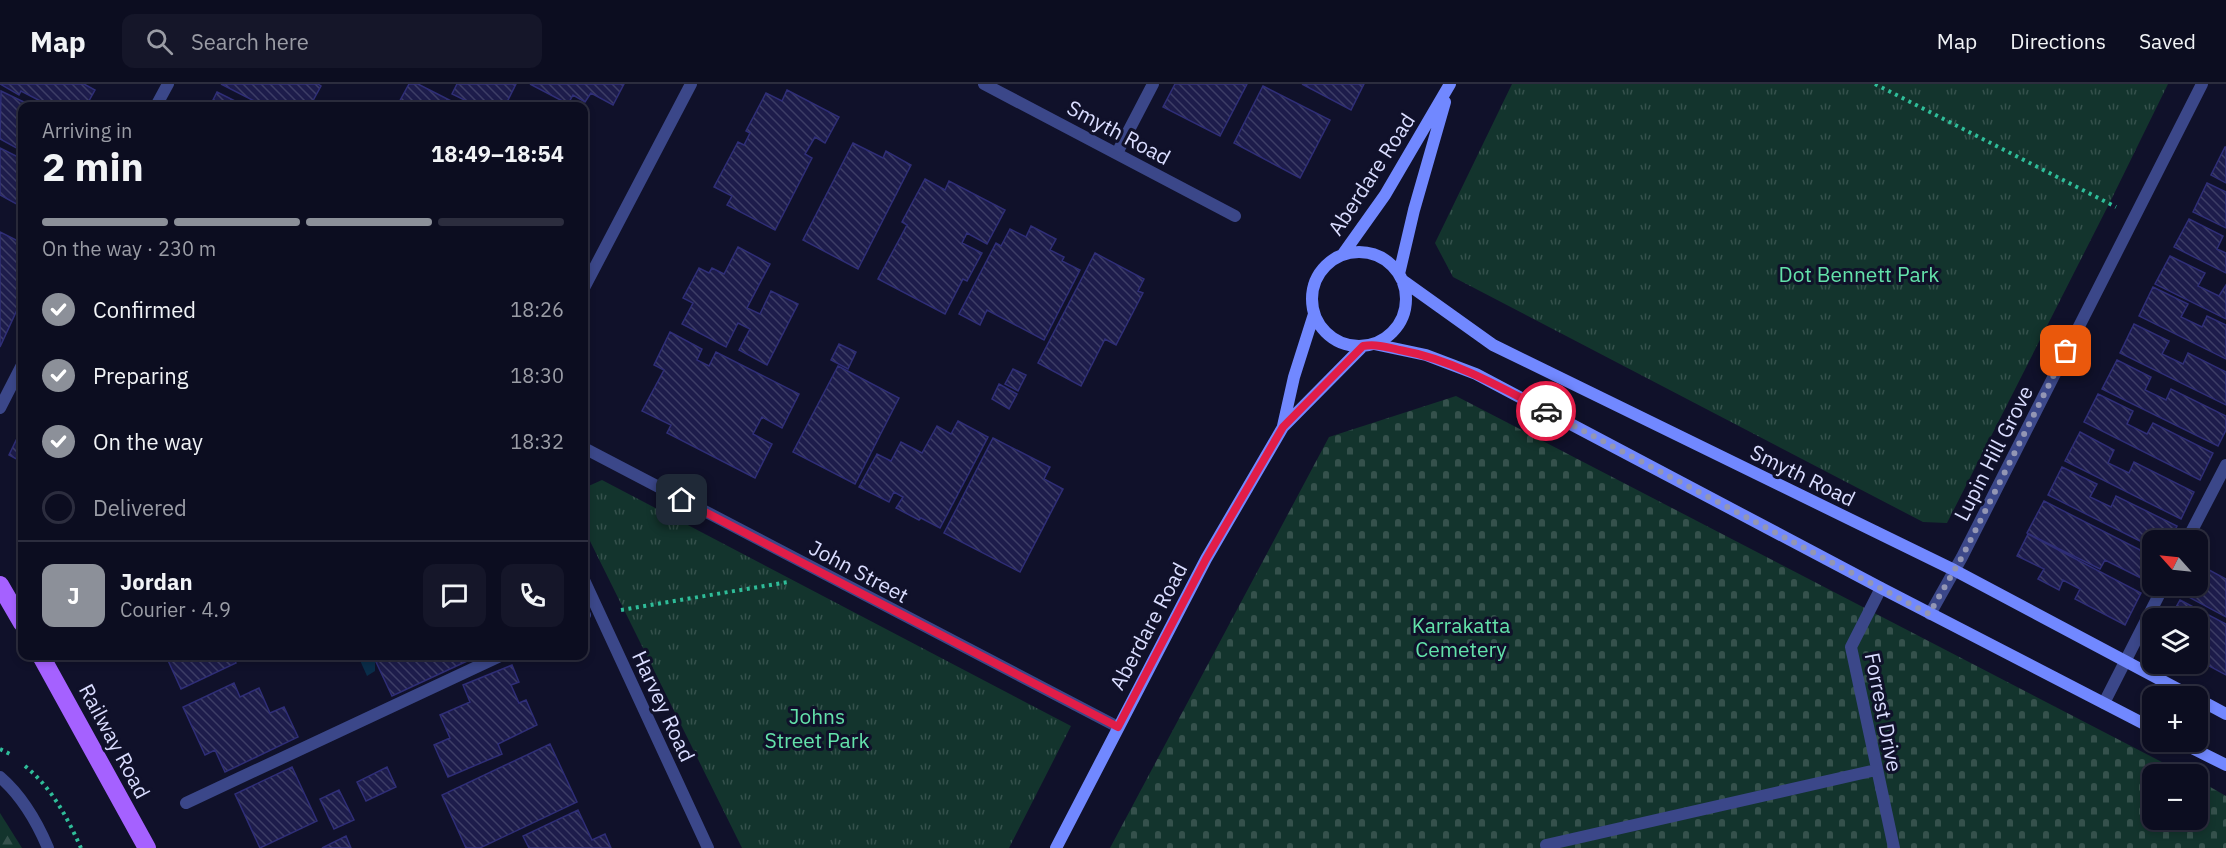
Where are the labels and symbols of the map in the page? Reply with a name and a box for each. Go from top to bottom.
street label: Smyth Road [1062,93,1176,171]
street label: Aberdare Road [1321,107,1421,241]
park label: Dot Bennett Park [1779,260,1939,288]
pin [2040,325,2091,376]
courier [1516,381,1576,441]
street label: Lupin Hill Grove [1947,381,2039,525]
street label: Smyth Road [1746,438,1860,512]
pin [656,474,707,525]
north arrow [2142,530,2208,596]
street label: John Street [804,533,914,609]
street label: Aberdare Road [1103,557,1193,695]
park label: Karrakatta Cemetery [1412,611,1510,663]
street label: Harvey Road [626,646,702,766]
street label: Forrest Drive [1859,650,1909,774]
street label: Railway Road [73,679,157,803]
park label: Johns Street Park [764,702,870,754]

